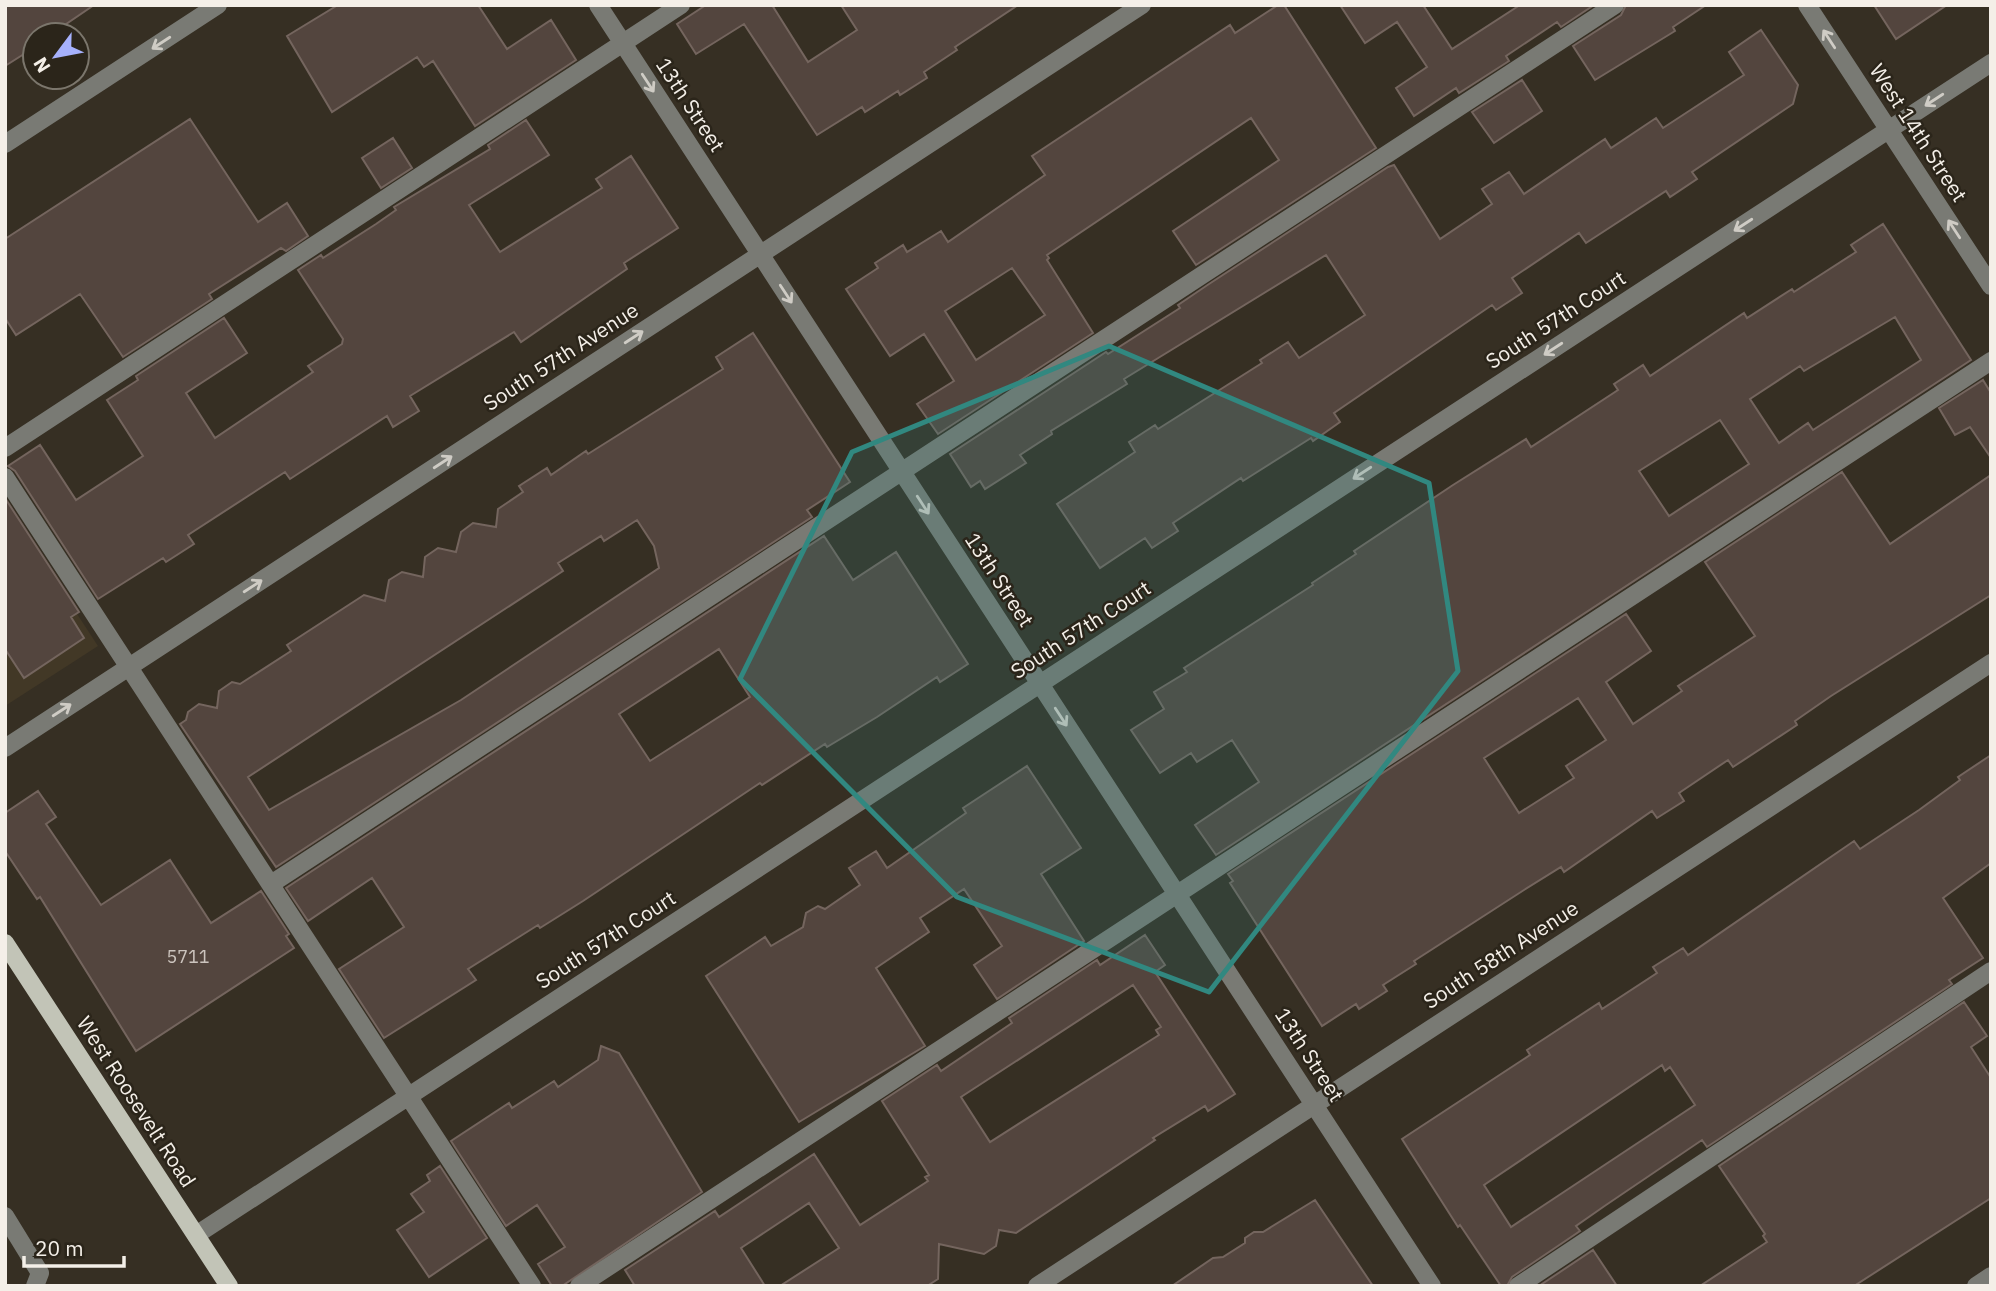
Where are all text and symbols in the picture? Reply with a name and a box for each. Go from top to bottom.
north arrow [21,21,91,91]
one-way arrow [1822,29,1836,49]
one-way arrow [151,36,171,50]
street label: 13th Street [650,52,732,157]
text: N [28,53,55,77]
street label: West 14th Street [1864,58,1974,207]
one-way arrow [641,73,656,92]
one-way arrow [1924,94,1944,108]
one-way arrow [1734,217,1753,232]
one-way arrow [1946,220,1961,239]
street label: South 57th Court [1480,263,1631,375]
one-way arrow [778,284,793,303]
street label: South 57th Avenue [477,295,643,417]
one-way arrow [624,330,643,345]
one-way arrow [1543,342,1563,356]
one-way arrow [433,454,453,468]
one-way arrow [1353,466,1372,481]
one-way arrow [917,495,931,515]
street label: 13th Street [959,527,1041,632]
street label: South 57th Court [1005,573,1156,685]
one-way arrow [243,579,262,593]
one-way arrow [52,703,72,717]
one-way arrow [1054,706,1068,726]
street label: South 57th Court [530,883,681,995]
street label: South 58th Avenue [1417,893,1583,1015]
house number: 5711 [166,945,210,968]
street label: 13th Street [1269,1002,1351,1107]
street label: West Roosevelt Road [71,1011,203,1192]
scale bar [24,1224,124,1268]
text: 20 m [35,1234,84,1262]

